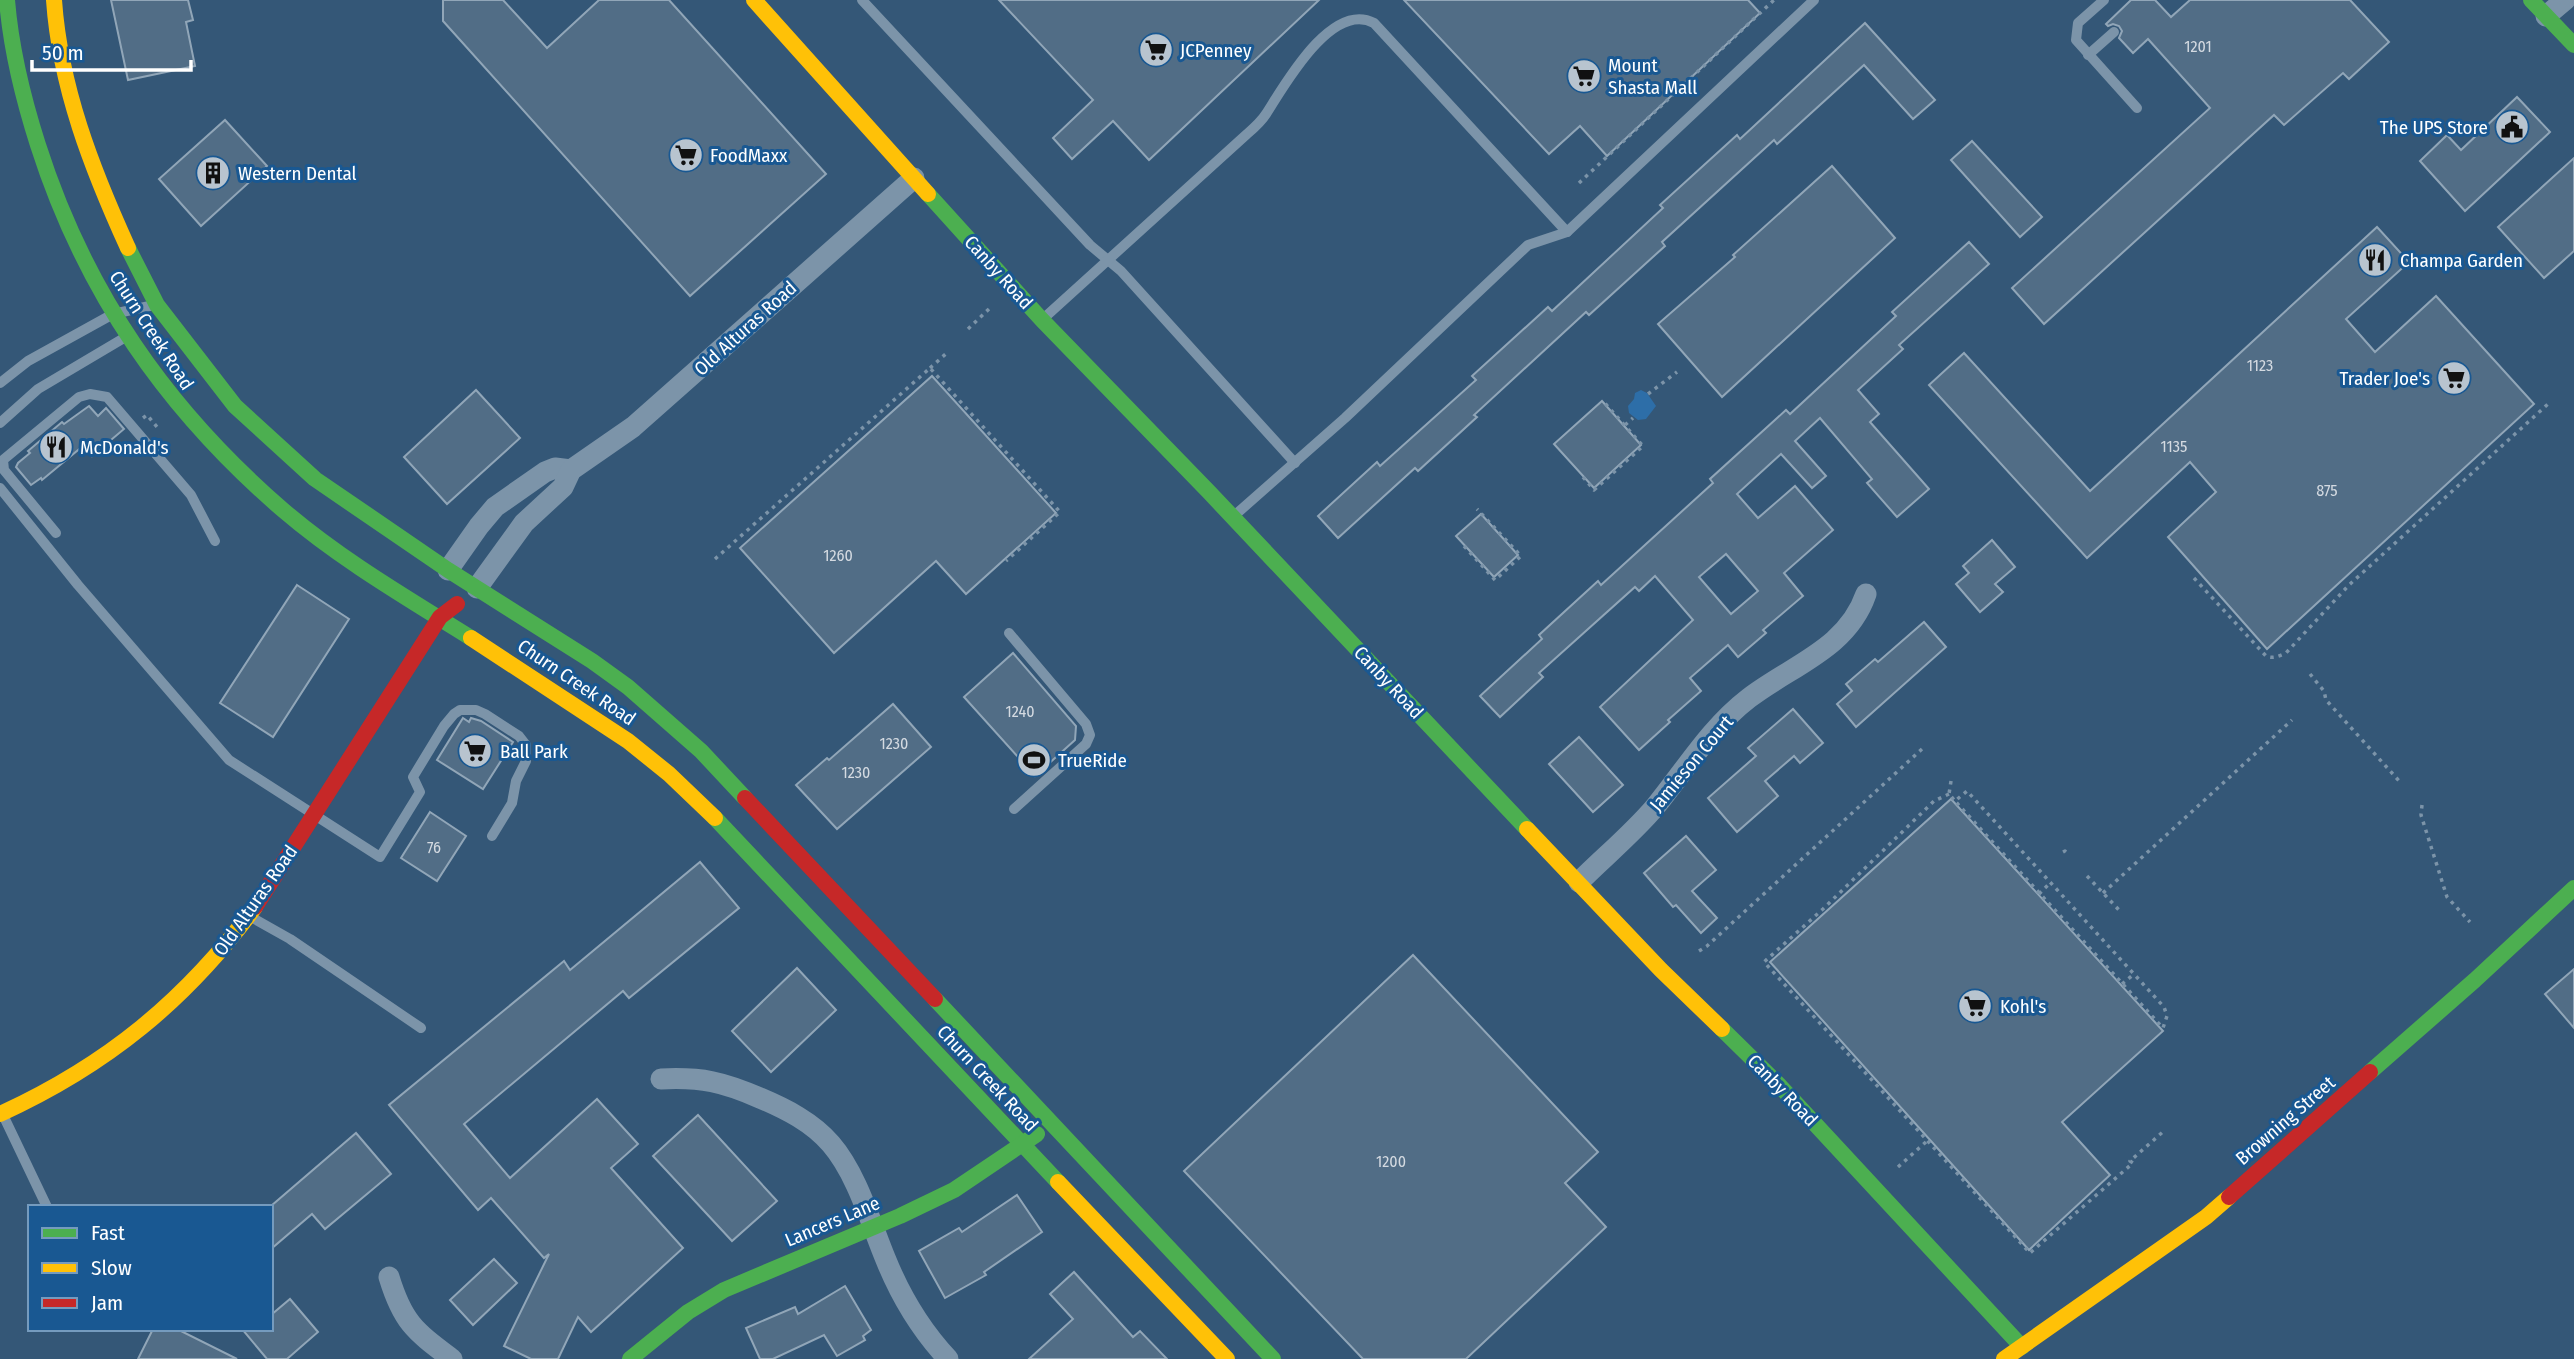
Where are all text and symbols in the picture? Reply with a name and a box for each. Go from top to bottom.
scale bar [32,28,191,72]
supermarket icon: JCPenney [1137,31,1175,69]
house number: 1201 [2184,37,2212,56]
place label: JCPenney [1180,39,1252,62]
text: 50 m [42,40,84,66]
place label: Mount Shasta Mall [1608,54,1697,99]
supermarket icon: Mount Shasta Mall [1565,57,1603,95]
public building icon: The UPS Store [2493,108,2531,146]
place label: The UPS Store [2380,116,2488,139]
supermarket icon: FoodMaxx [667,136,705,174]
place label: FoodMaxx [710,144,788,167]
building icon: Western Dental [194,154,232,192]
place label: Western Dental [238,162,357,185]
street label: Canby Road [960,231,1038,314]
restaurant icon: Champa Garden [2356,241,2394,279]
place label: Champa Garden [2400,249,2523,272]
street label: Churn Creek Road [105,266,199,394]
street label: Old Alturas Road [689,276,801,380]
house number: 1123 [2247,356,2273,375]
supermarket icon: Trader Joe's [2435,359,2473,397]
place label: Trader Joe's [2340,367,2430,390]
restaurant icon: McDonald's [37,428,75,466]
place label: McDonald's [80,436,169,459]
house number: 1135 [2161,437,2187,456]
house number: 875 [2316,481,2338,500]
house number: 1260 [823,546,853,565]
street label: Churn Creek Road [513,634,640,730]
street label: Canby Road [1349,641,1428,724]
house number: 1240 [1005,702,1035,721]
street label: Jamieson Court [1645,710,1739,816]
supermarket icon: Ball Park [456,732,494,770]
house number: 1230 [880,734,908,753]
place label: Ball Park [500,740,568,763]
sports icon: TrueRide [1015,741,1053,779]
place label: TrueRide [1058,749,1127,772]
house number: 1230 [842,763,870,782]
house number: 76 [427,838,441,857]
street label: Old Alturas Road [209,841,302,960]
supermarket icon: Kohl's [1956,987,1994,1025]
place label: Kohl's [2000,995,2046,1018]
street label: Churn Creek Road [932,1020,1043,1136]
street label: Canby Road [1743,1050,1823,1131]
street label: Browning Street [2231,1071,2340,1170]
house number: 1200 [1376,1152,1406,1171]
street label: Lancers Lane [781,1191,883,1252]
legend [28,1205,273,1331]
text: Fast [91,1220,125,1246]
text: Slow [91,1255,132,1281]
text: Jam [91,1290,123,1316]

